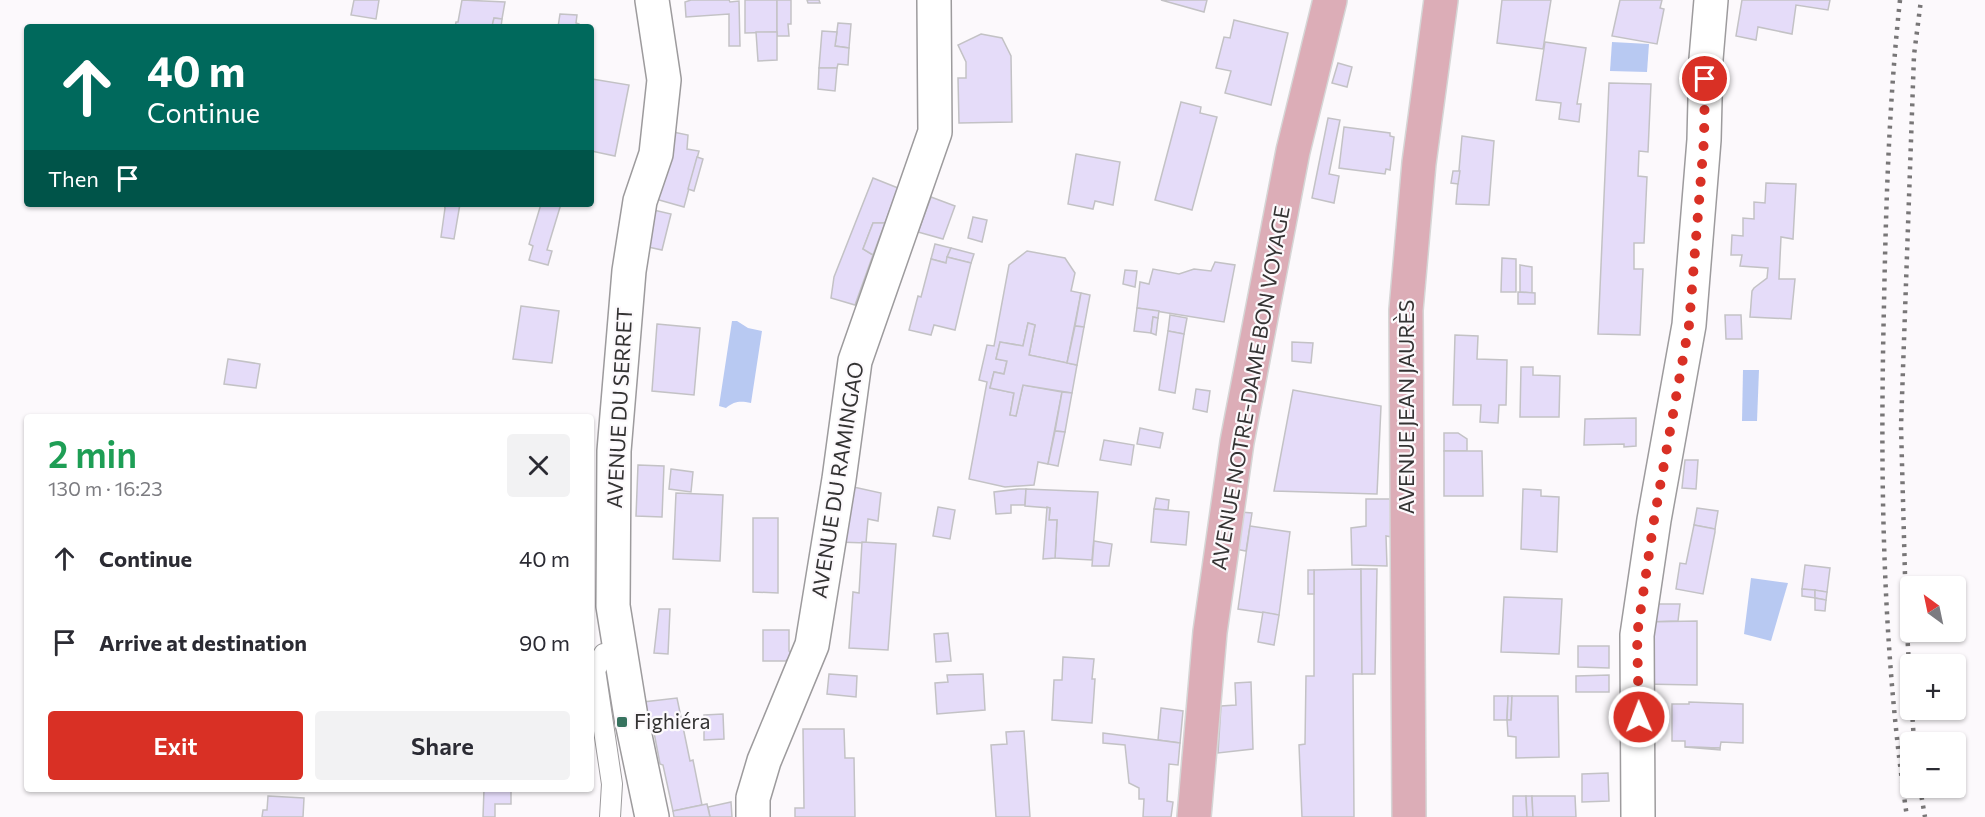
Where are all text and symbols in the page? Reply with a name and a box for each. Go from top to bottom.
text: 40 m [147,44,245,96]
icon: ahead [48,48,126,126]
pin [1679,53,1730,104]
icon: arrive [1688,62,1721,95]
text: Continue [147,96,260,129]
icon: arrive [111,162,144,195]
text: Then [48,165,99,192]
street label: AVENUE NOTRE-DAME BON VOYAGE [1205,204,1294,572]
street label: AVENUE JEAN JAURÈS [1393,300,1418,514]
street label: AVENUE DU SERRET [601,307,636,509]
street label: AVENUE DU RAMINGAO [805,360,868,600]
text: 2 min [48,431,137,475]
button: close [507,434,570,497]
text: 130 m · 16:23 [48,476,163,500]
icon: ahead [48,542,81,575]
text: Continue [99,545,192,572]
text: 40 m [519,545,570,572]
north arrow [1900,576,1966,642]
map controls [1900,576,1966,798]
icon: arrive [48,626,81,659]
text: Arrive at destination [99,629,307,656]
text: 90 m [519,629,570,656]
button: + [1900,654,1966,720]
position arrow [1607,685,1671,749]
place label: Fighiéra [634,708,711,733]
button: Exit [48,711,303,780]
button: Share [315,711,570,780]
marker: Fighiéra [615,715,629,729]
button: − [1900,732,1966,798]

